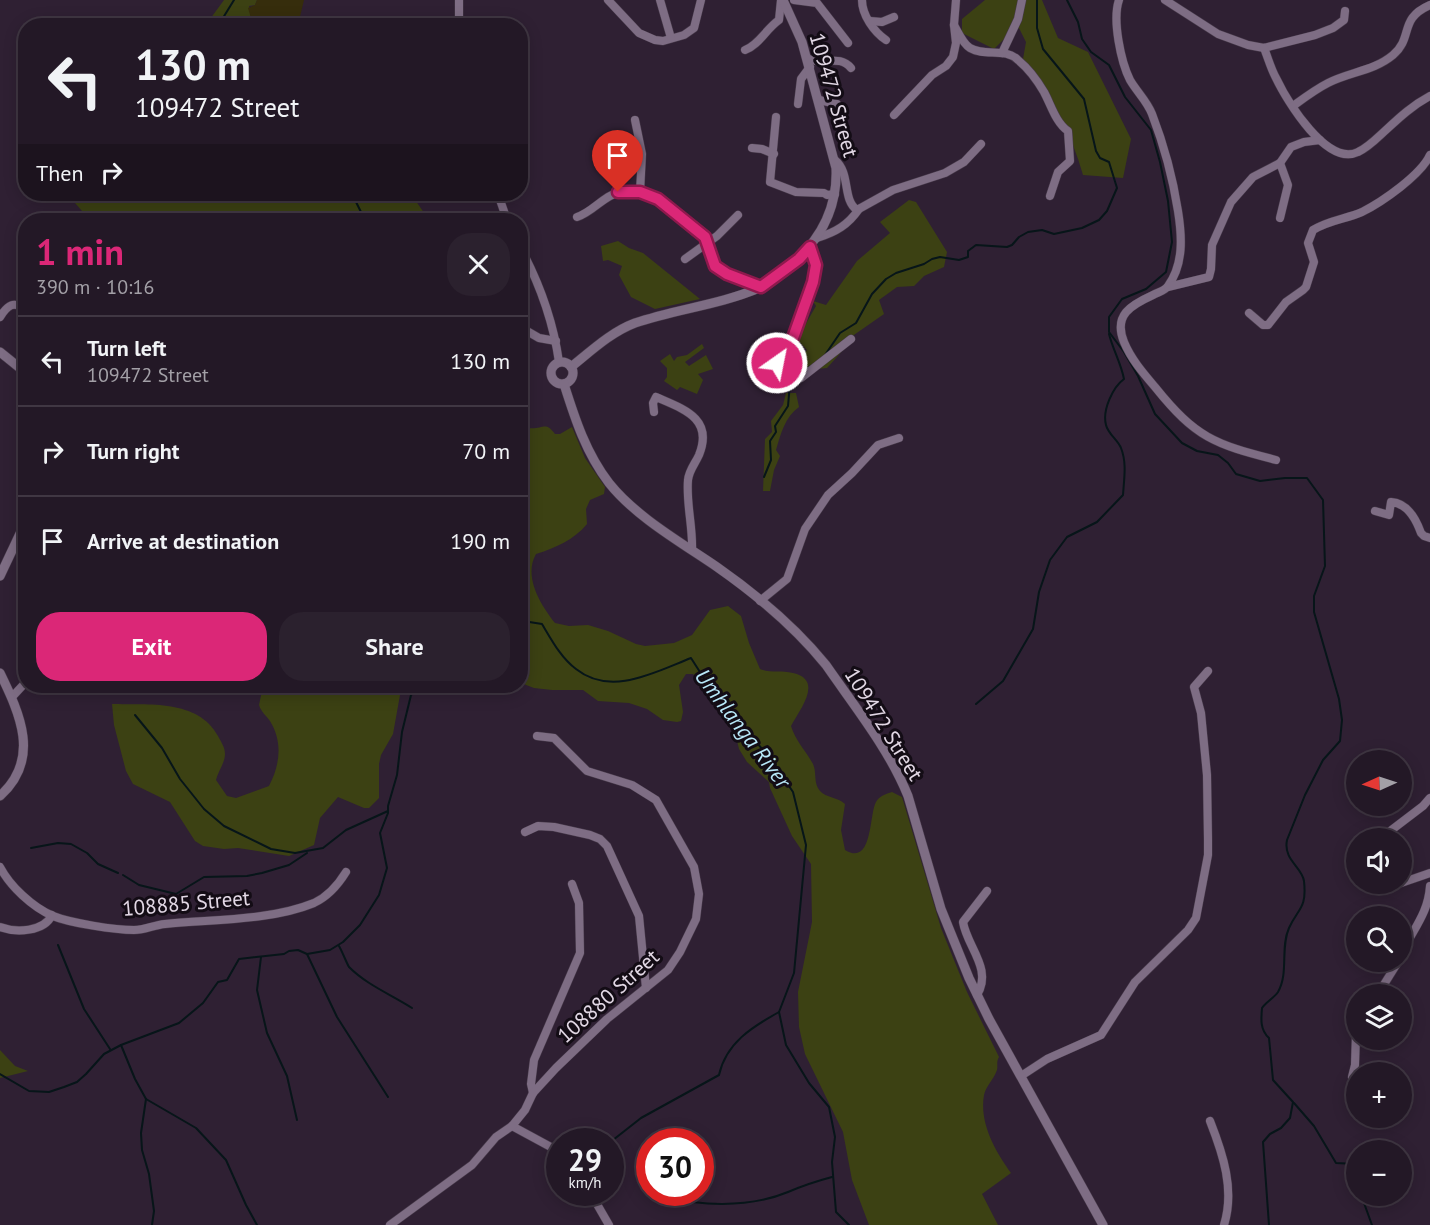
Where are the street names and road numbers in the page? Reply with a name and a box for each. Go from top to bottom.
street label: 109472 Street [803,30,865,160]
street label: 109472 Street [839,663,929,785]
street label: 108885 Street [121,884,251,922]
street label: 108880 Street [551,943,665,1049]

